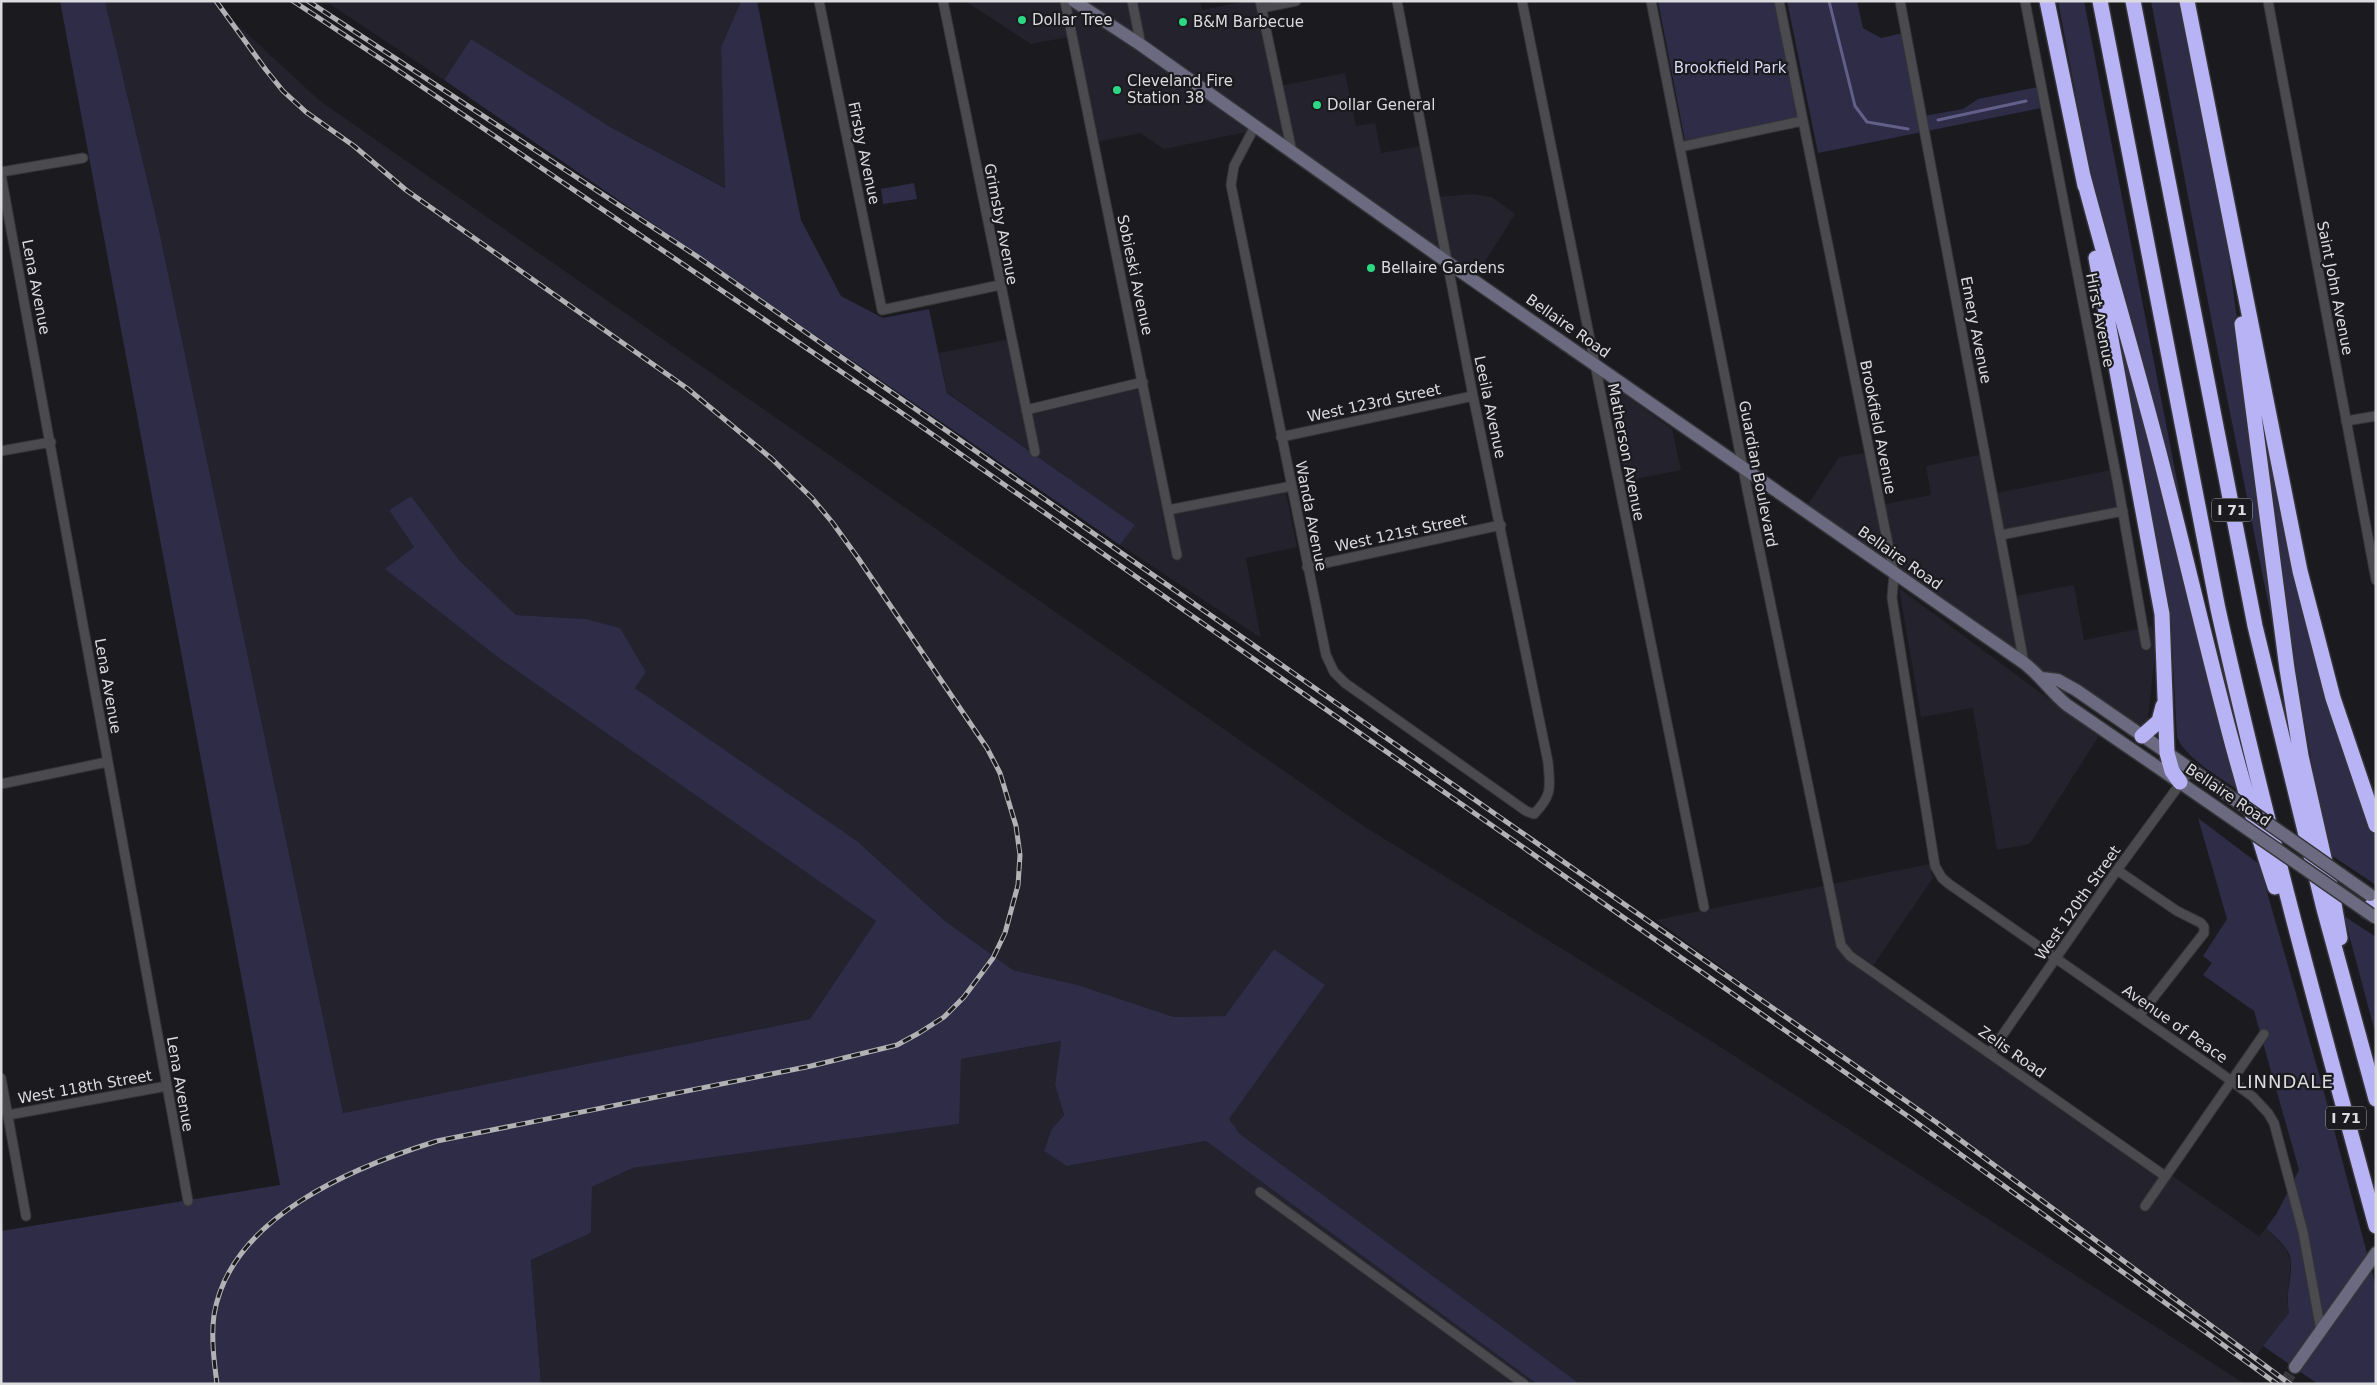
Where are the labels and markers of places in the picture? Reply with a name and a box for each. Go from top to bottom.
place label: Dollar Tree [1032,11,1112,29]
place label: B&M Barbecue [1193,13,1304,31]
marker: Dollar Tree [1016,14,1028,26]
marker: B&M Barbecue [1177,16,1189,28]
place label: Cleveland Fire Station 38 [1127,72,1233,107]
marker: Cleveland Fire Station 38 [1111,84,1123,96]
place label: Dollar General [1327,96,1435,114]
marker: Dollar General [1311,99,1323,111]
place label: Bellaire Gardens [1381,259,1505,277]
marker: Bellaire Gardens [1365,262,1377,274]

